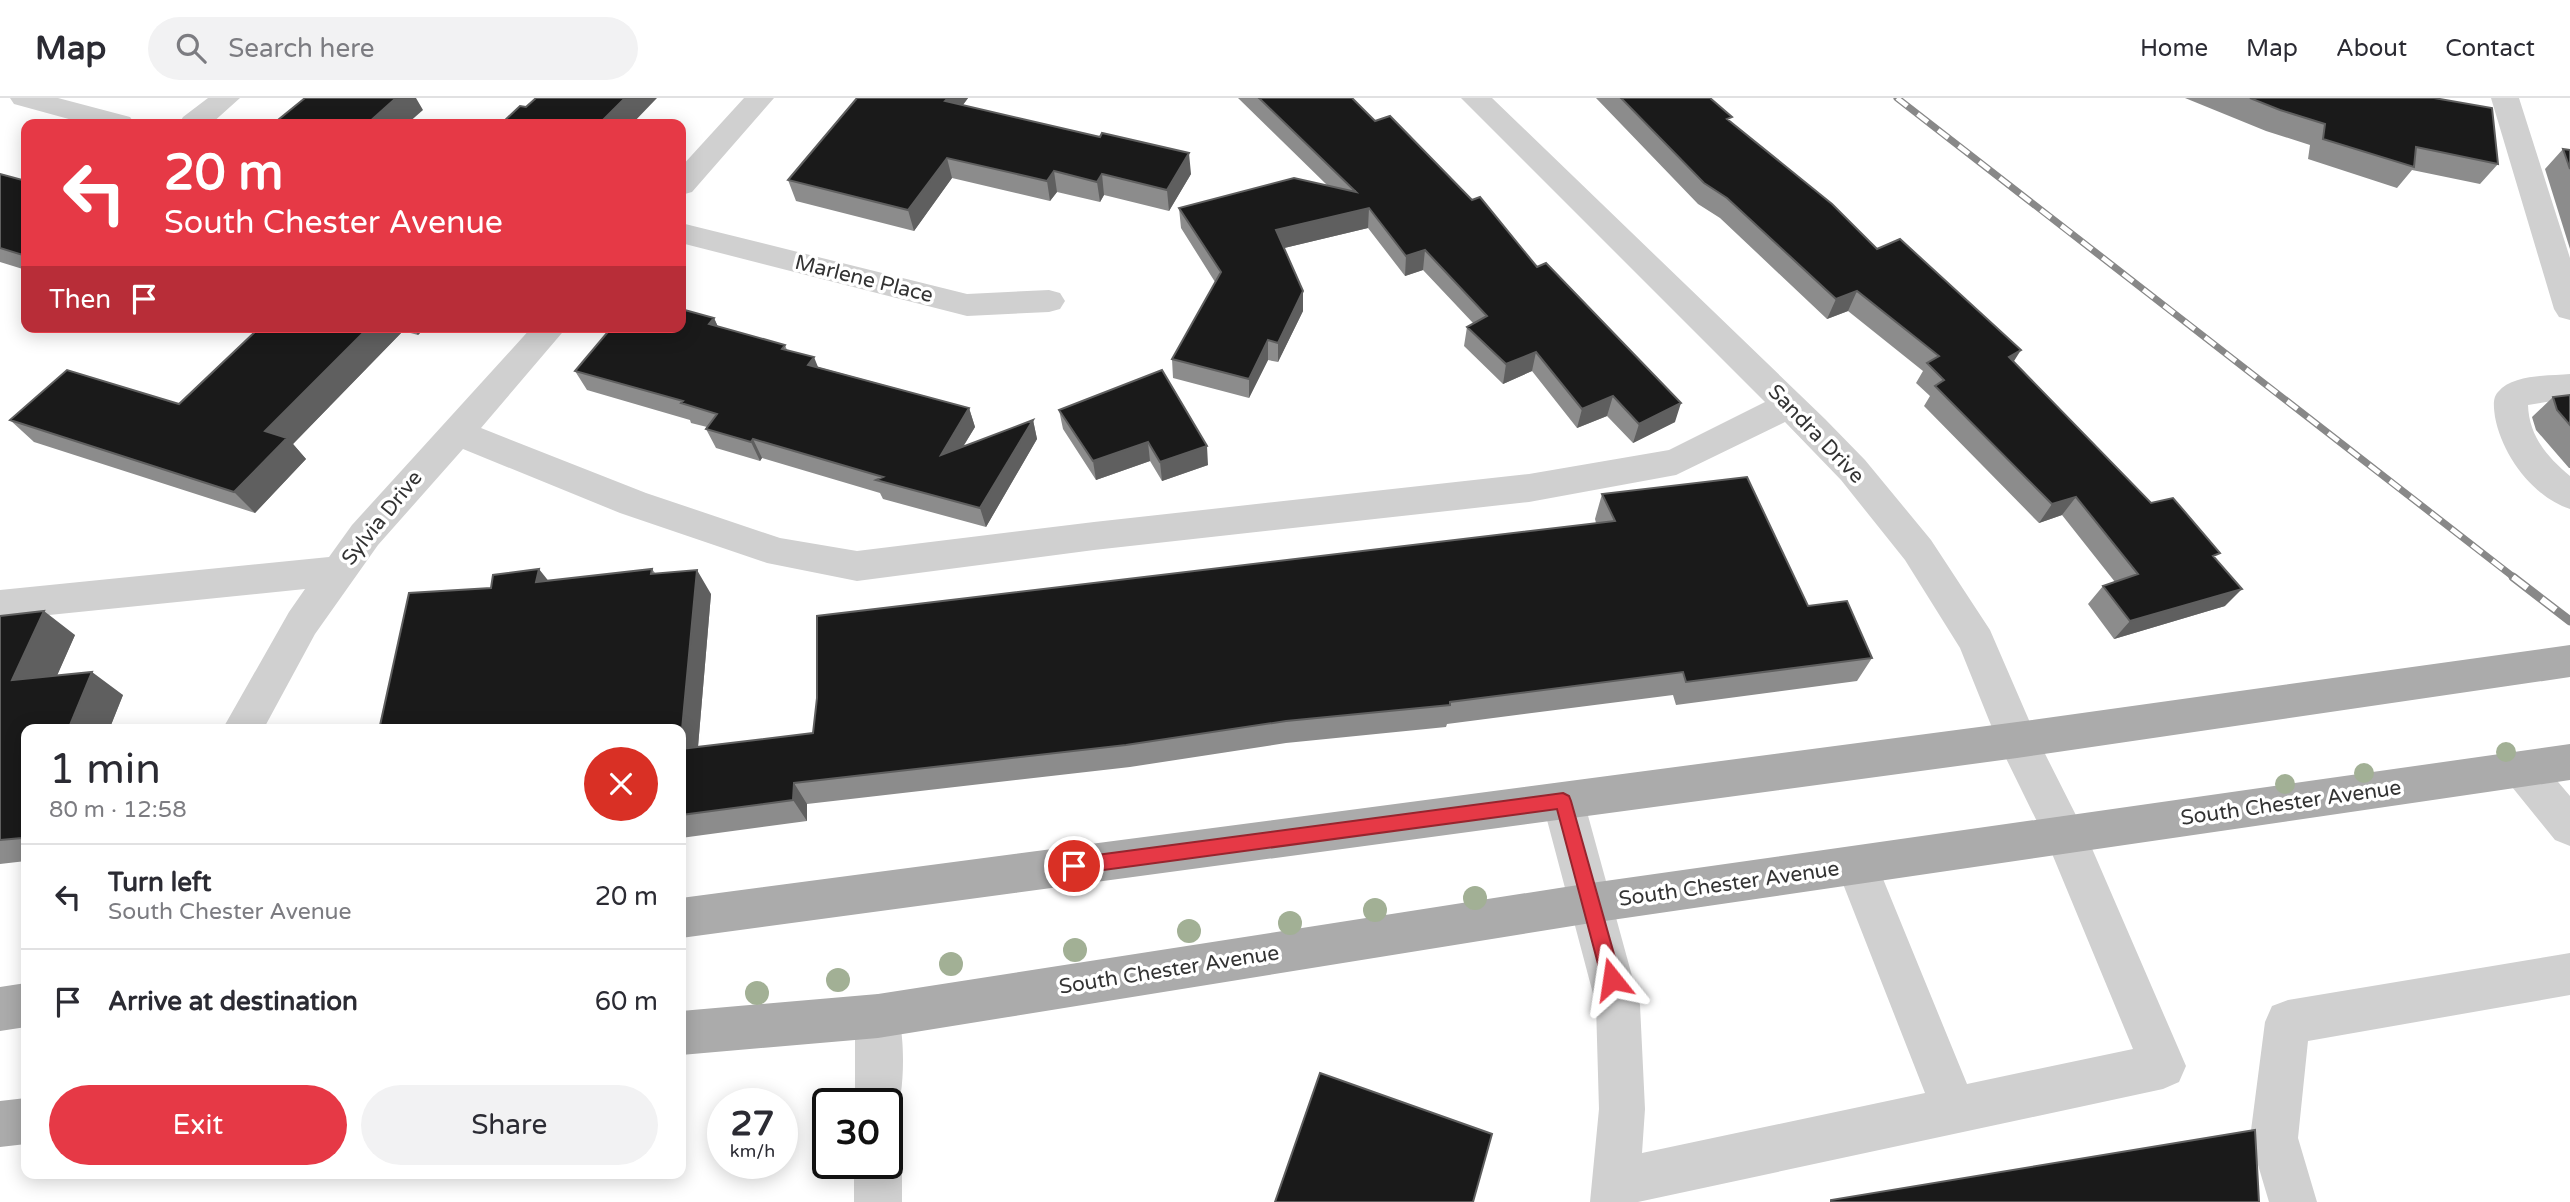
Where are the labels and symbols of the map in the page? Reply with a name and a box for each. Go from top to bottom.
street label: Marlene Place [792,250,936,308]
street label: Sandra Drive [1763,379,1869,489]
street label: Sylvia Drive [336,466,428,570]
street label: South Chester Avenue [2179,775,2403,831]
pin [1044,836,1104,896]
street label: South Chester Avenue [1617,856,1841,912]
street label: South Chester Avenue [1057,940,1281,1000]
position arrow [1575,942,1649,1016]
speed limit sign: 30 [812,1088,903,1179]

